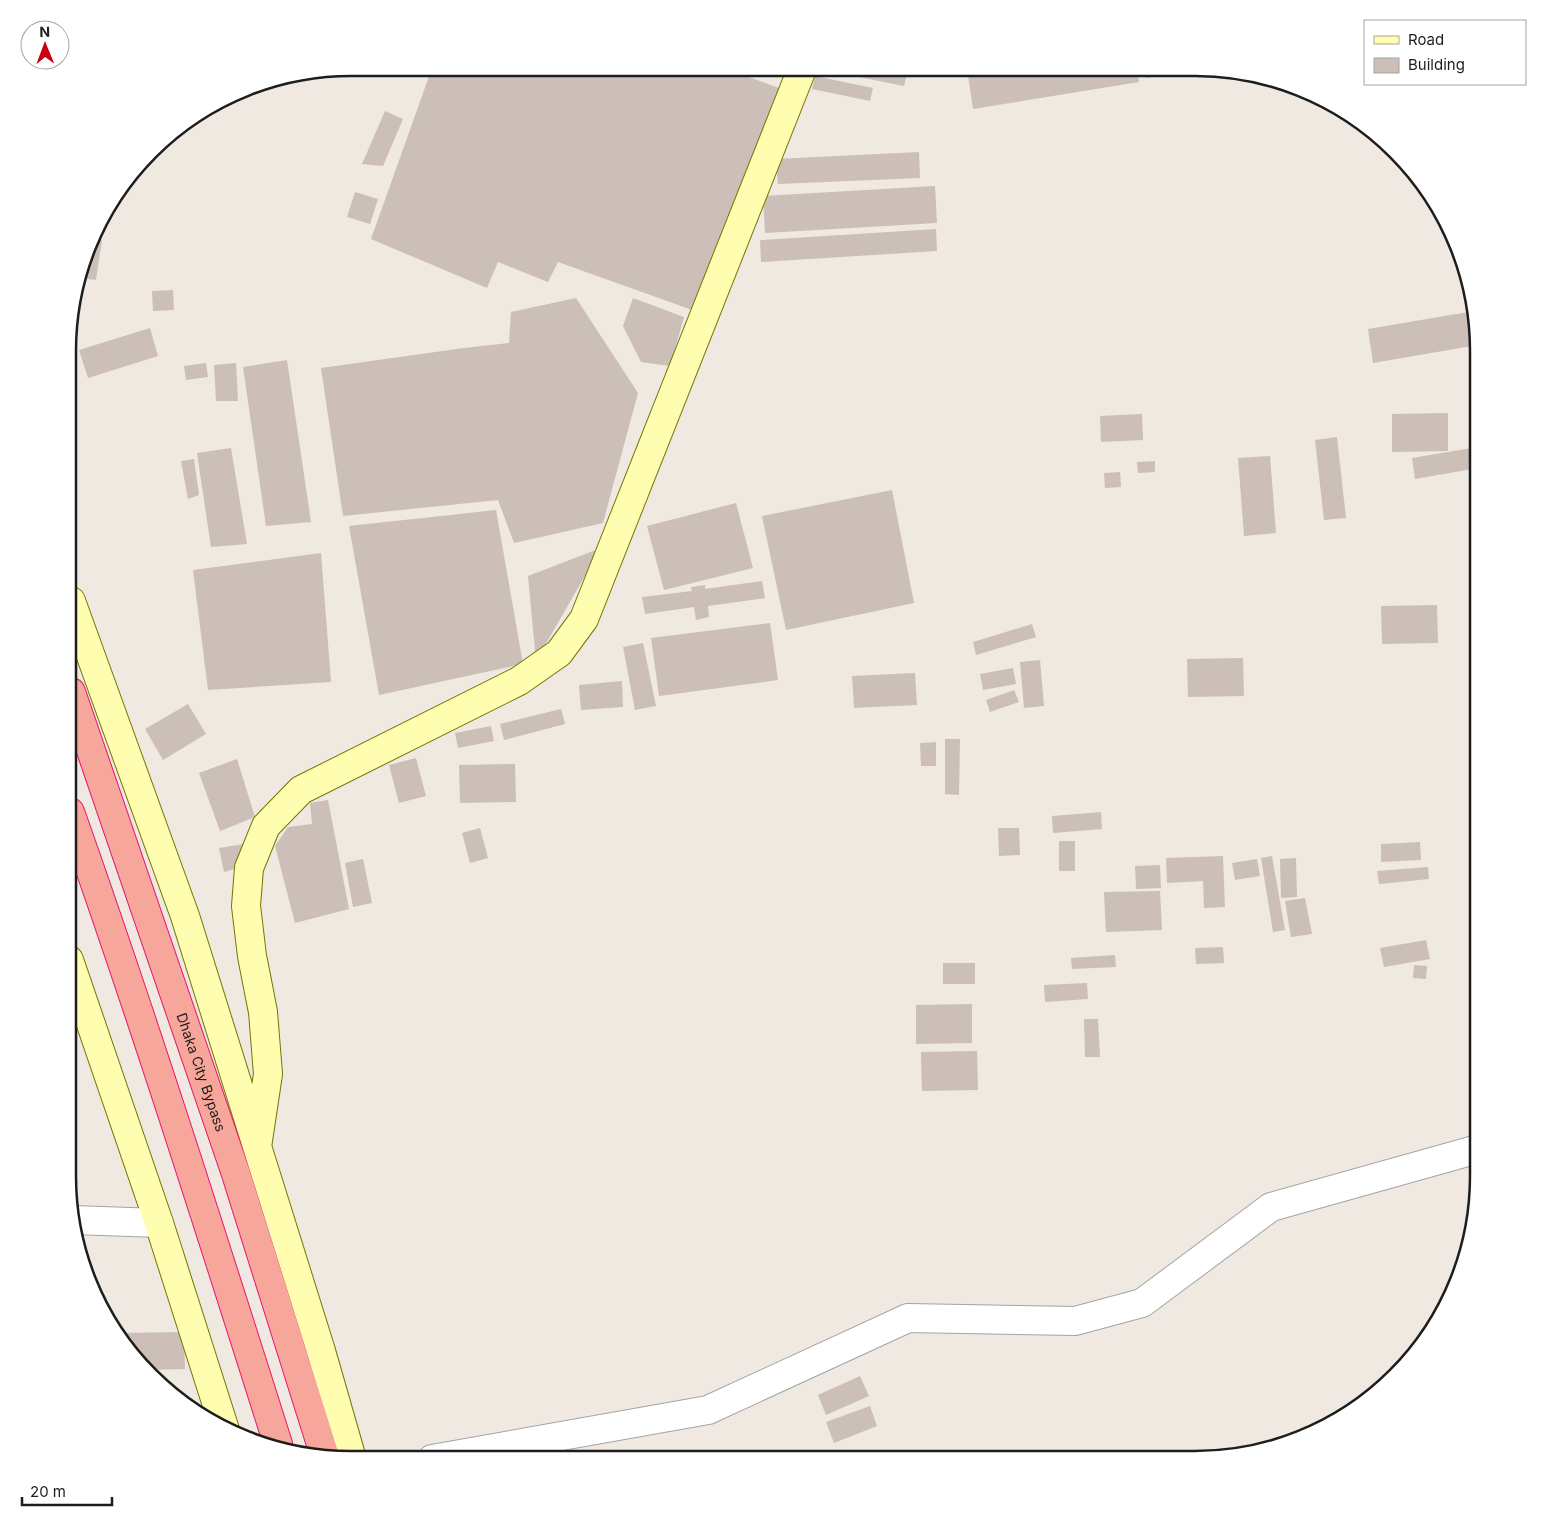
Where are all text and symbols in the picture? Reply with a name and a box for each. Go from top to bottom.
north arrow [20,20,70,70]
legend [1364,20,1526,85]
text: N [39,23,50,40]
text: Road [1408,30,1444,49]
text: Building [1408,55,1465,74]
street label: Dhaka City Bypass [173,1011,230,1134]
scale bar [22,1474,112,1506]
text: 20 m [30,1482,66,1501]

